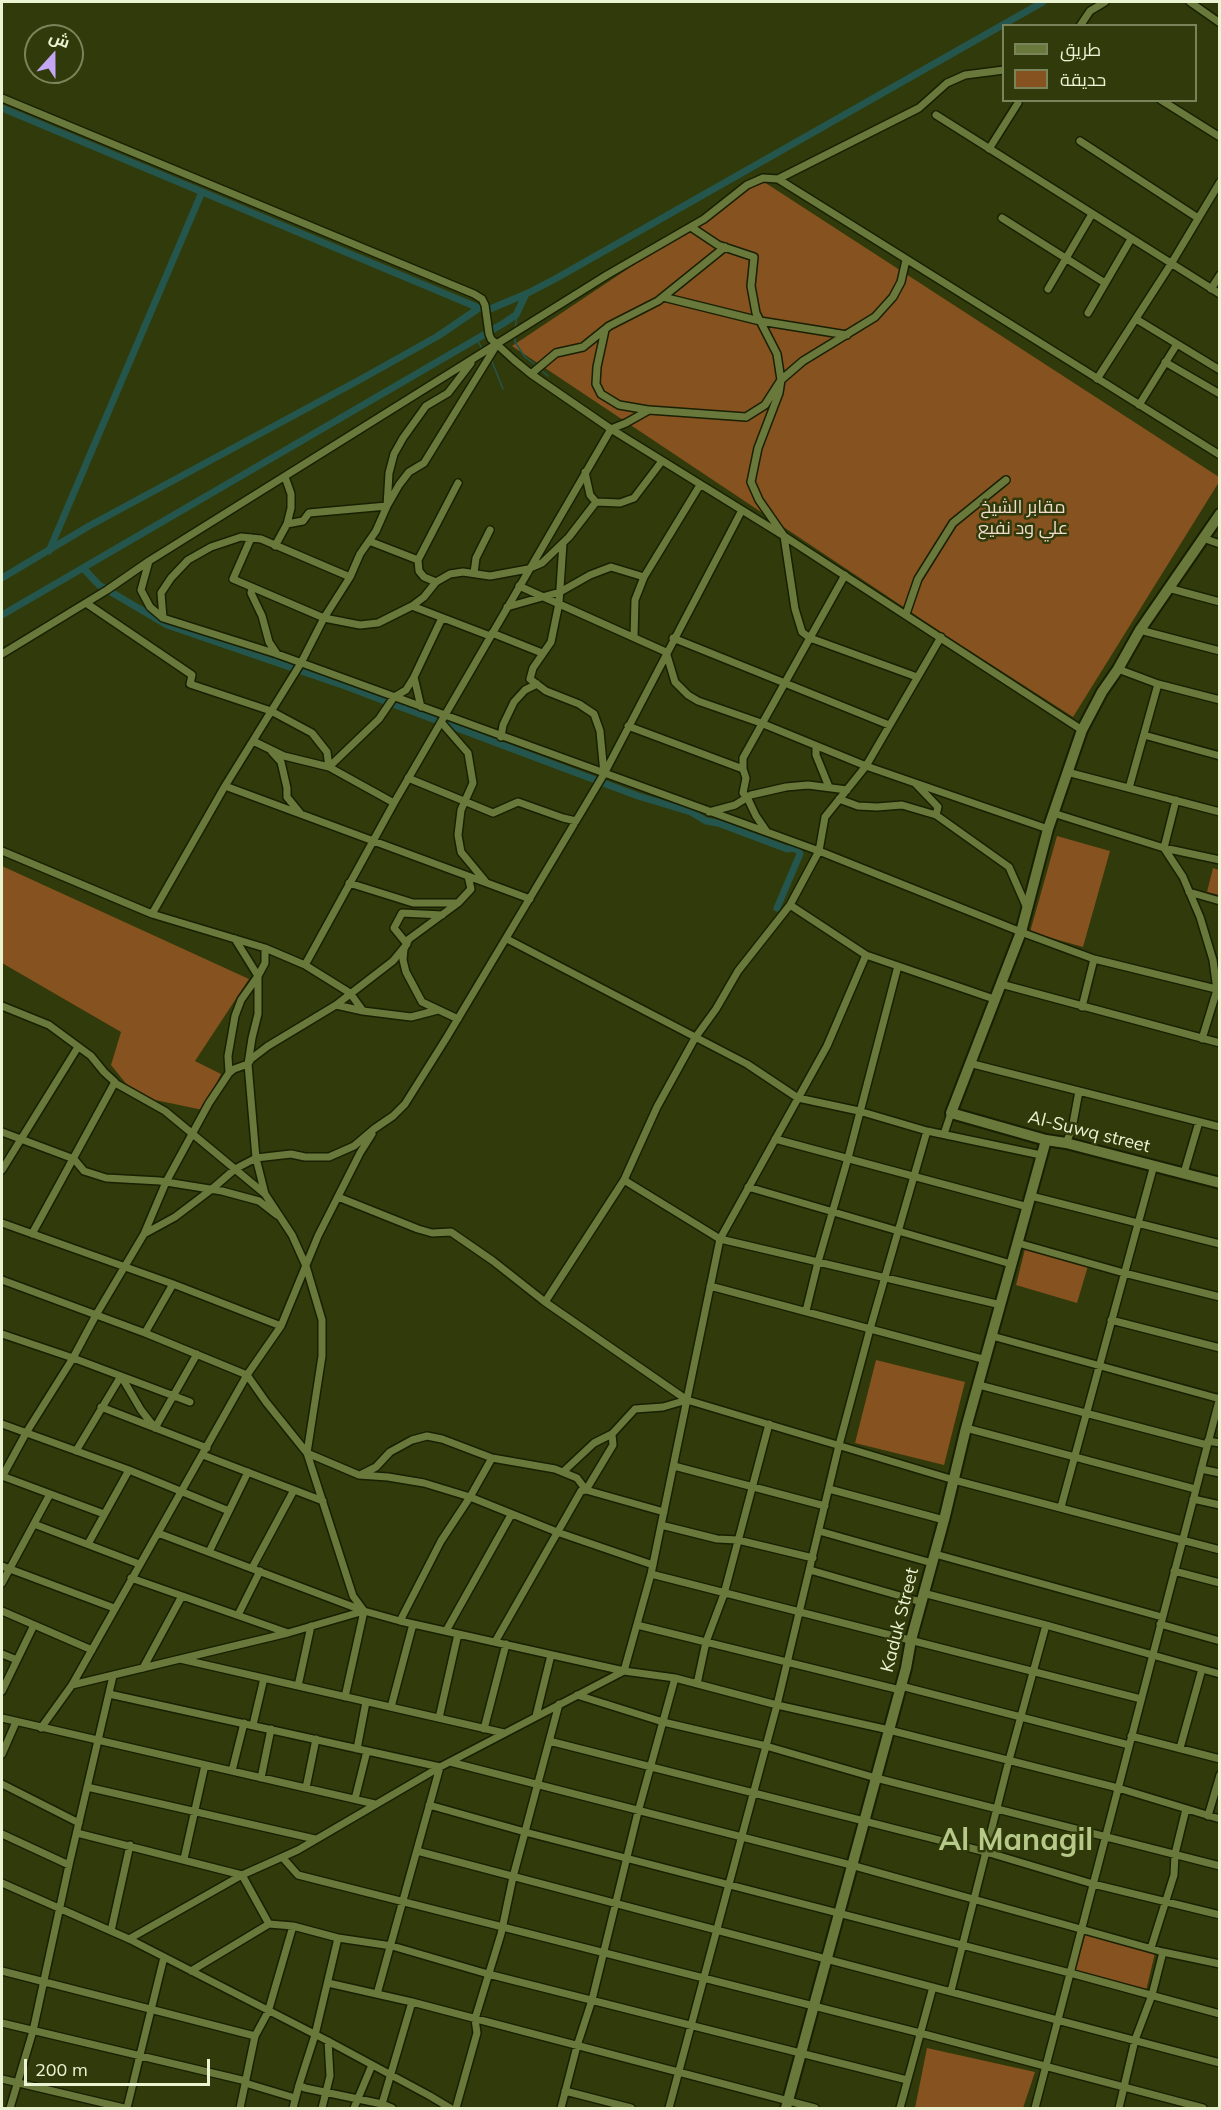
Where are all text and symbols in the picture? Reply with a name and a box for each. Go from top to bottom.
north arrow [24,24,84,84]
legend [1002,24,1197,102]
text: ش [47,26,73,52]
text: طريق [1060,38,1101,61]
text: حديقة [1060,68,1106,91]
park label: مقابر الشيخ علي ود نفيع [978,497,1068,540]
street label: Al-Suwq street [1026,1106,1152,1158]
street label: Kaduk Street [877,1565,923,1675]
district label: Al Managil [939,1823,1093,1859]
scale bar [27,2047,213,2085]
text: 200 m [35,2058,88,2081]

